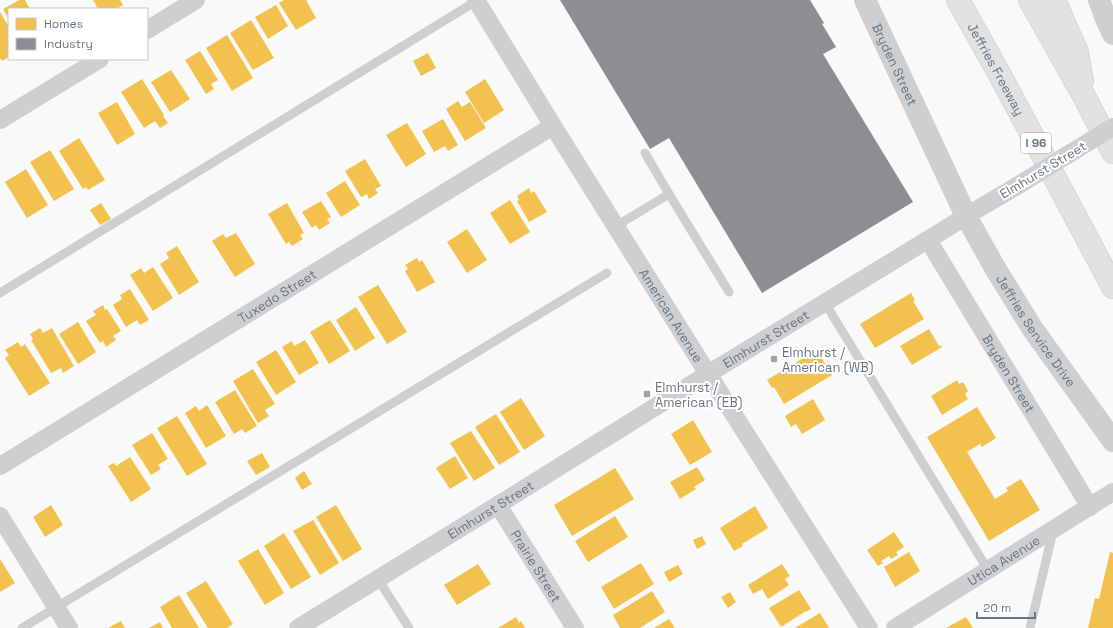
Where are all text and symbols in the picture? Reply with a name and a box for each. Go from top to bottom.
legend [8,8,148,60]
text: Homes [44,16,83,32]
street label: Jeffries Freeway [964,20,1028,118]
street label: Bryden Street [869,21,922,108]
text: Industry [44,36,93,52]
road number: I 96 [1021,133,1051,153]
street label: Elmhurst Street [997,137,1089,203]
street label: Tuxedo Street [234,265,319,326]
street label: American Avenue [636,265,707,366]
street label: Jeffries Service Drive [993,271,1080,390]
street label: Elmhurst Street [719,306,812,372]
street label: Bryden Street [979,331,1039,416]
place label: Elmhurst / American (WB) [782,344,874,376]
marker: Elmhurst / American (WB) [769,354,779,364]
place label: Elmhurst / American (EB) [655,379,742,411]
marker: Elmhurst / American (EB) [642,389,652,399]
street label: Elmhurst Street [444,476,537,543]
street label: Prairie Street [507,527,565,605]
street label: Utica Avenue [964,531,1043,589]
scale bar [977,594,1035,620]
text: 20 m [983,600,1011,616]

